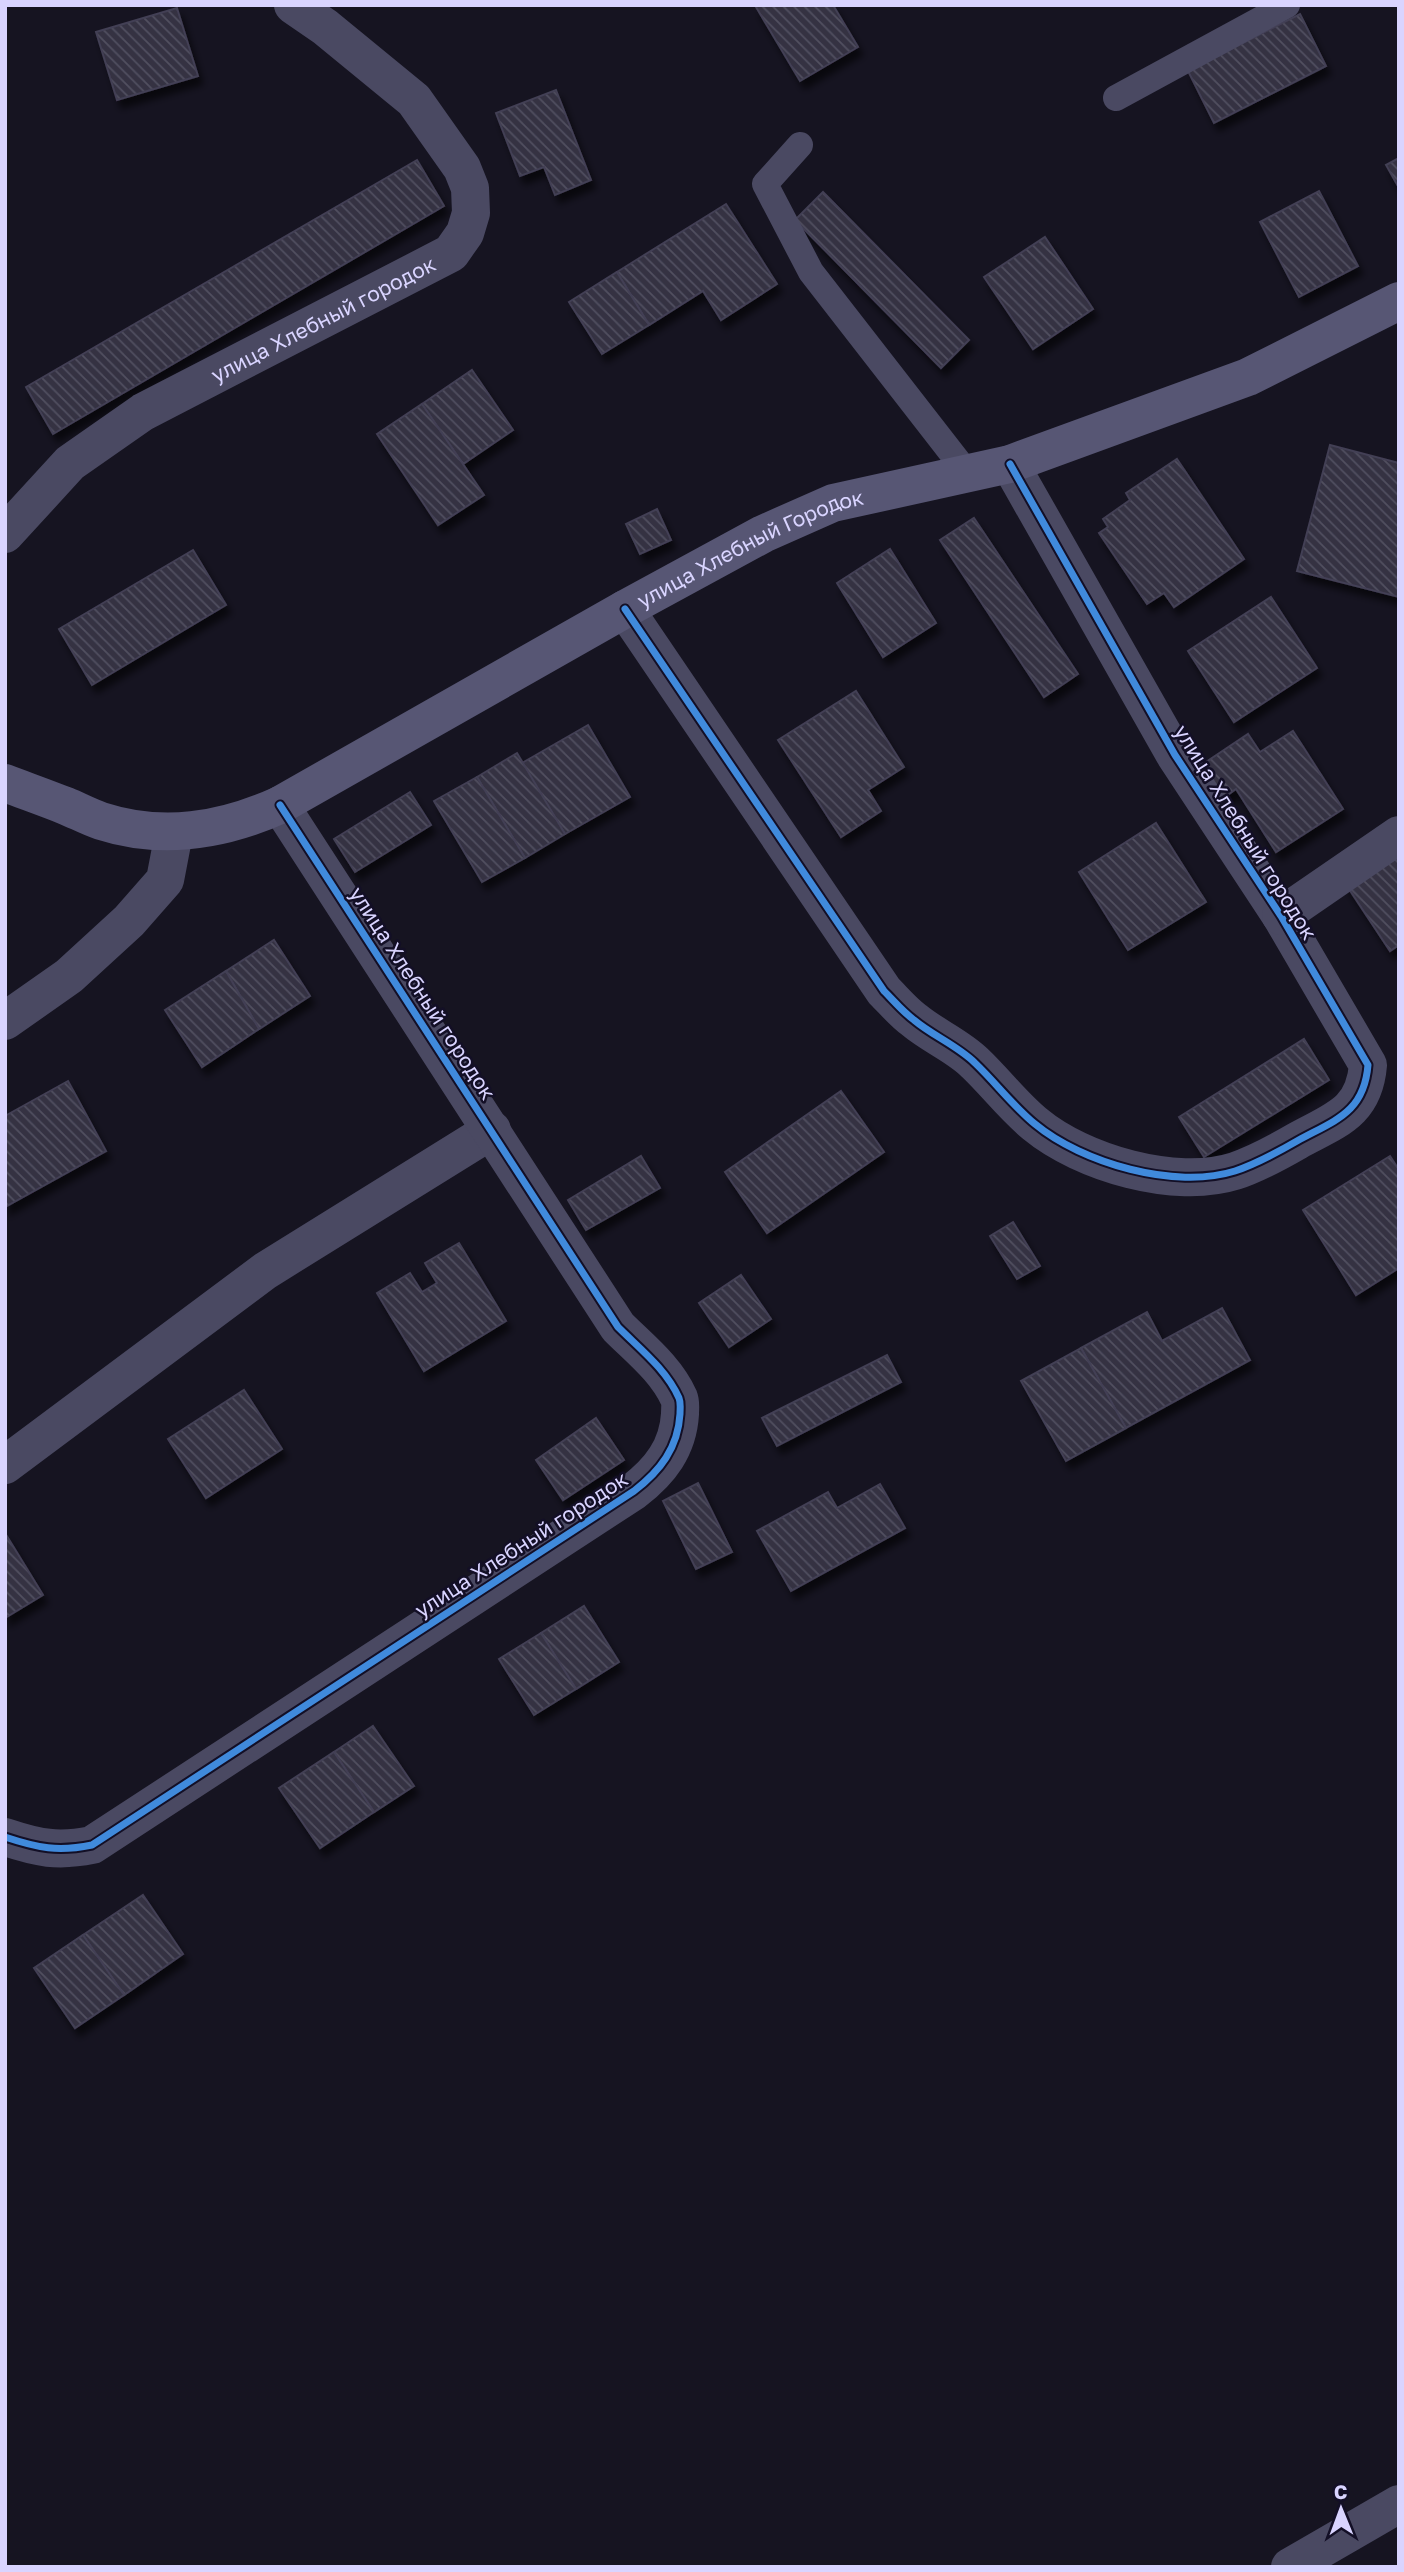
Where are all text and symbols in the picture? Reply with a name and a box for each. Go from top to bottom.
street label: улица Хлебный городок [206,250,440,388]
street label: улица Хлебный Городок [632,484,866,613]
street label: улица Хлебный городок [1169,720,1323,944]
street label: улица Хлебный городок [344,882,502,1104]
street label: улица Хлебный городок [410,1465,632,1623]
north arrow [1306,2474,1376,2544]
text: С [1334,2480,1348,2503]

